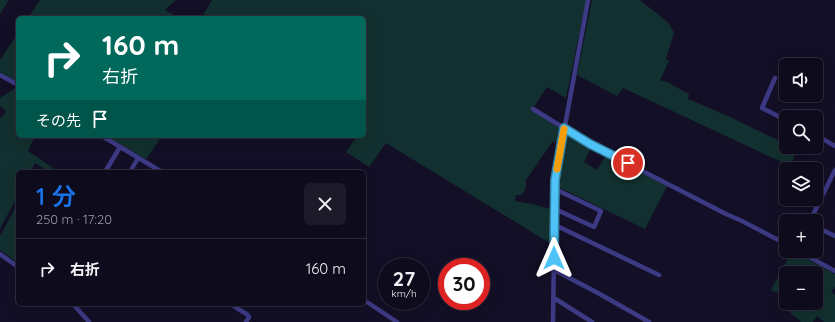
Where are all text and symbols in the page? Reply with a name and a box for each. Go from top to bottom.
text: 160 m [102,27,179,62]
icon: right [36,32,88,84]
map controls [779,58,823,310]
button: sound [779,58,823,102]
text: 右折 [102,65,138,88]
icon: arrive [89,108,111,130]
button: search [779,110,823,154]
text: その先 [36,111,81,130]
pin [611,146,645,180]
icon: arrive [617,152,639,174]
button: layers [779,162,823,206]
text: 1 分 [36,181,76,211]
button: close [304,183,346,225]
text: 250 m · 17:20 [36,211,112,227]
button: + [779,214,823,258]
position arrow [533,237,575,279]
icon: right [36,258,58,280]
speed limit sign: 30 [438,258,490,310]
text: 160 m [306,259,346,278]
text: 右折 [70,260,100,279]
text: 27 [393,266,415,291]
button: − [779,266,823,310]
text: km/h [391,287,417,300]

